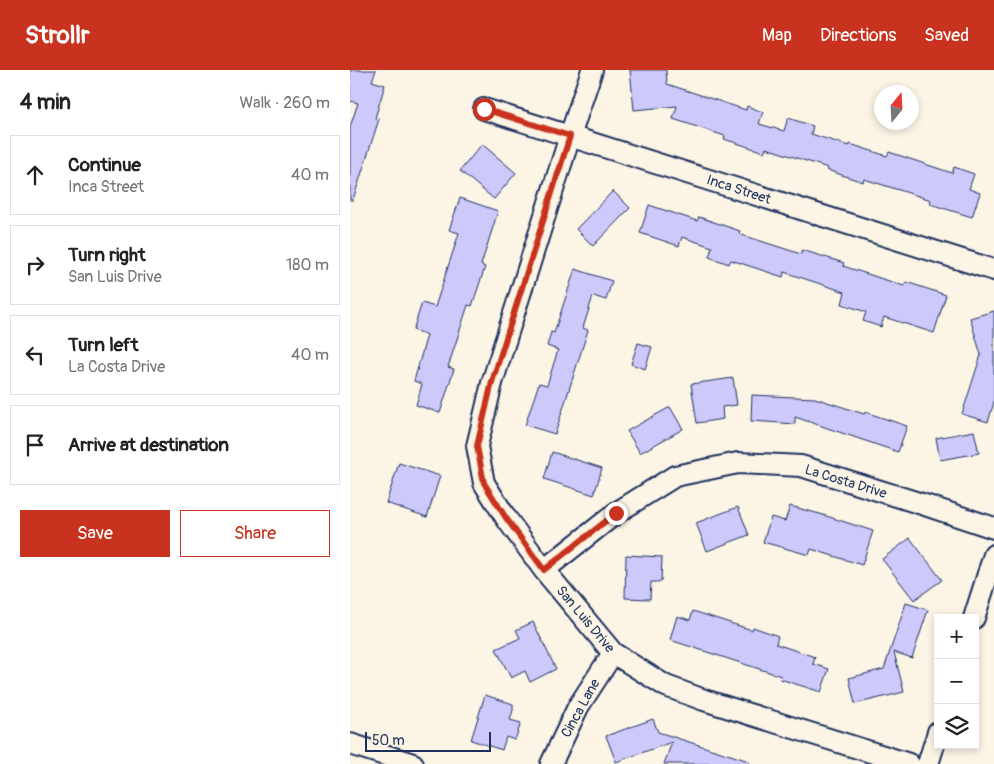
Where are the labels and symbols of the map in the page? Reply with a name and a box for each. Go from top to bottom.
north arrow [874,85,919,130]
route start [473,98,496,121]
street label: Inca Street [705,171,773,208]
street label: La Costa Drive [803,461,889,502]
route end [605,502,628,525]
street label: San Luis Drive [553,583,618,656]
street label: Cinca Lane [557,676,604,741]
scale bar [365,729,491,752]

